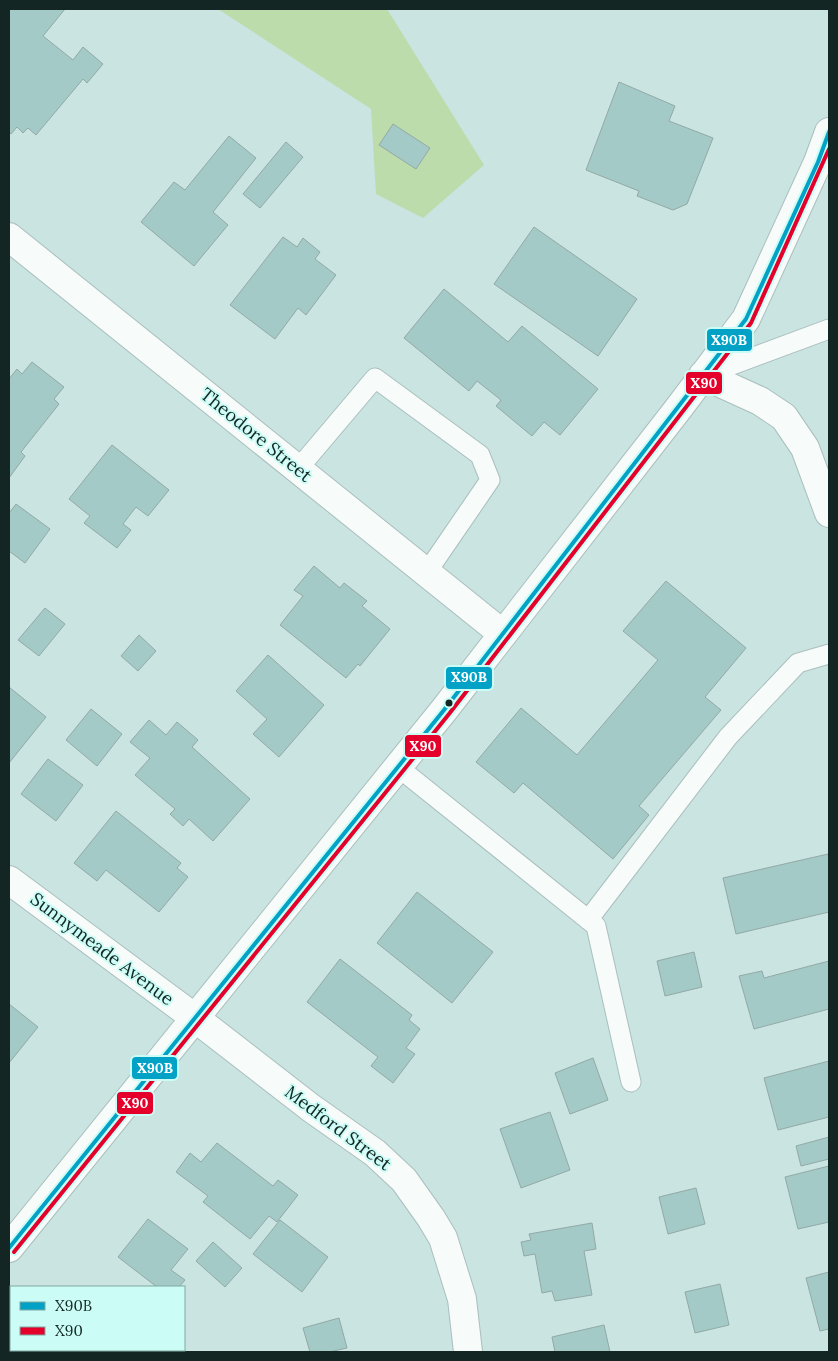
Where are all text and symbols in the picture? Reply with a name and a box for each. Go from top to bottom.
line badge: X90B [706,328,753,352]
text: X90B [711,331,747,349]
line badge: X90 [685,371,723,395]
text: X90 [691,374,717,392]
street label: Theodore Street [196,383,317,487]
line badge: X90B [445,666,493,690]
text: X90B [451,668,487,686]
unlabelled marker [444,698,454,708]
line badge: X90 [404,734,442,758]
text: X90 [410,737,436,755]
street label: Sunnymeade Avenue [26,887,179,1010]
line badge: X90B [131,1056,178,1080]
text: X90B [137,1059,173,1077]
street label: Medford Street [280,1080,396,1175]
line badge: X90 [116,1091,154,1115]
text: X90 [122,1094,148,1112]
legend [10,1286,185,1351]
text: X90B [55,1296,92,1315]
text: X90 [55,1321,83,1340]

